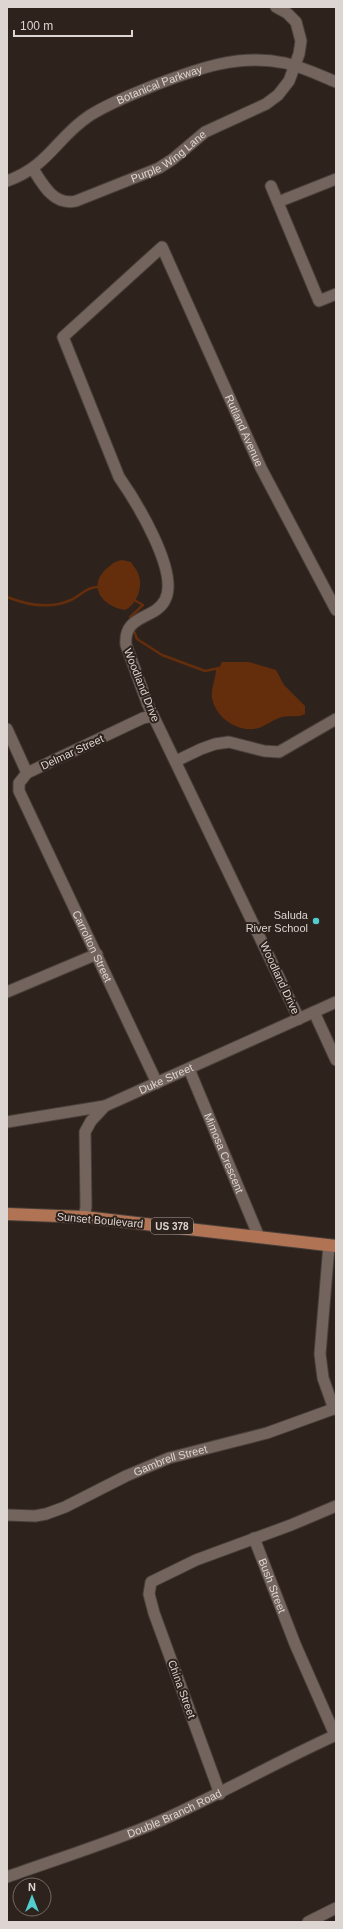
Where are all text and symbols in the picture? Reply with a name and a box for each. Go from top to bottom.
scale bar [14,12,132,38]
text: 100 m [20,19,53,33]
street label: Botanical Parkway [115,63,204,106]
street label: Purple Wing Lane [129,128,208,185]
street label: Rutland Avenue [223,393,266,468]
street label: Woodland Drive [122,647,162,723]
street label: Delmar Street [39,732,105,772]
street label: Carrolton Street [70,908,114,984]
place label: Saluda River School [246,909,309,934]
marker: Saluda River School [311,916,321,926]
street label: Woodland Drive [258,940,302,1016]
street label: Duke Street [137,1061,195,1096]
street label: Mimosa Crescent [202,1111,246,1195]
street label: Sunset Boulevard [56,1210,144,1230]
road number: US 378 [151,1218,193,1234]
street label: Gambrell Street [132,1443,208,1478]
street label: Bush Street [256,1557,288,1615]
street label: China Street [166,1658,198,1720]
street label: Double Branch Road [125,1787,223,1840]
north arrow [12,1877,52,1917]
text: N [28,1881,36,1893]

